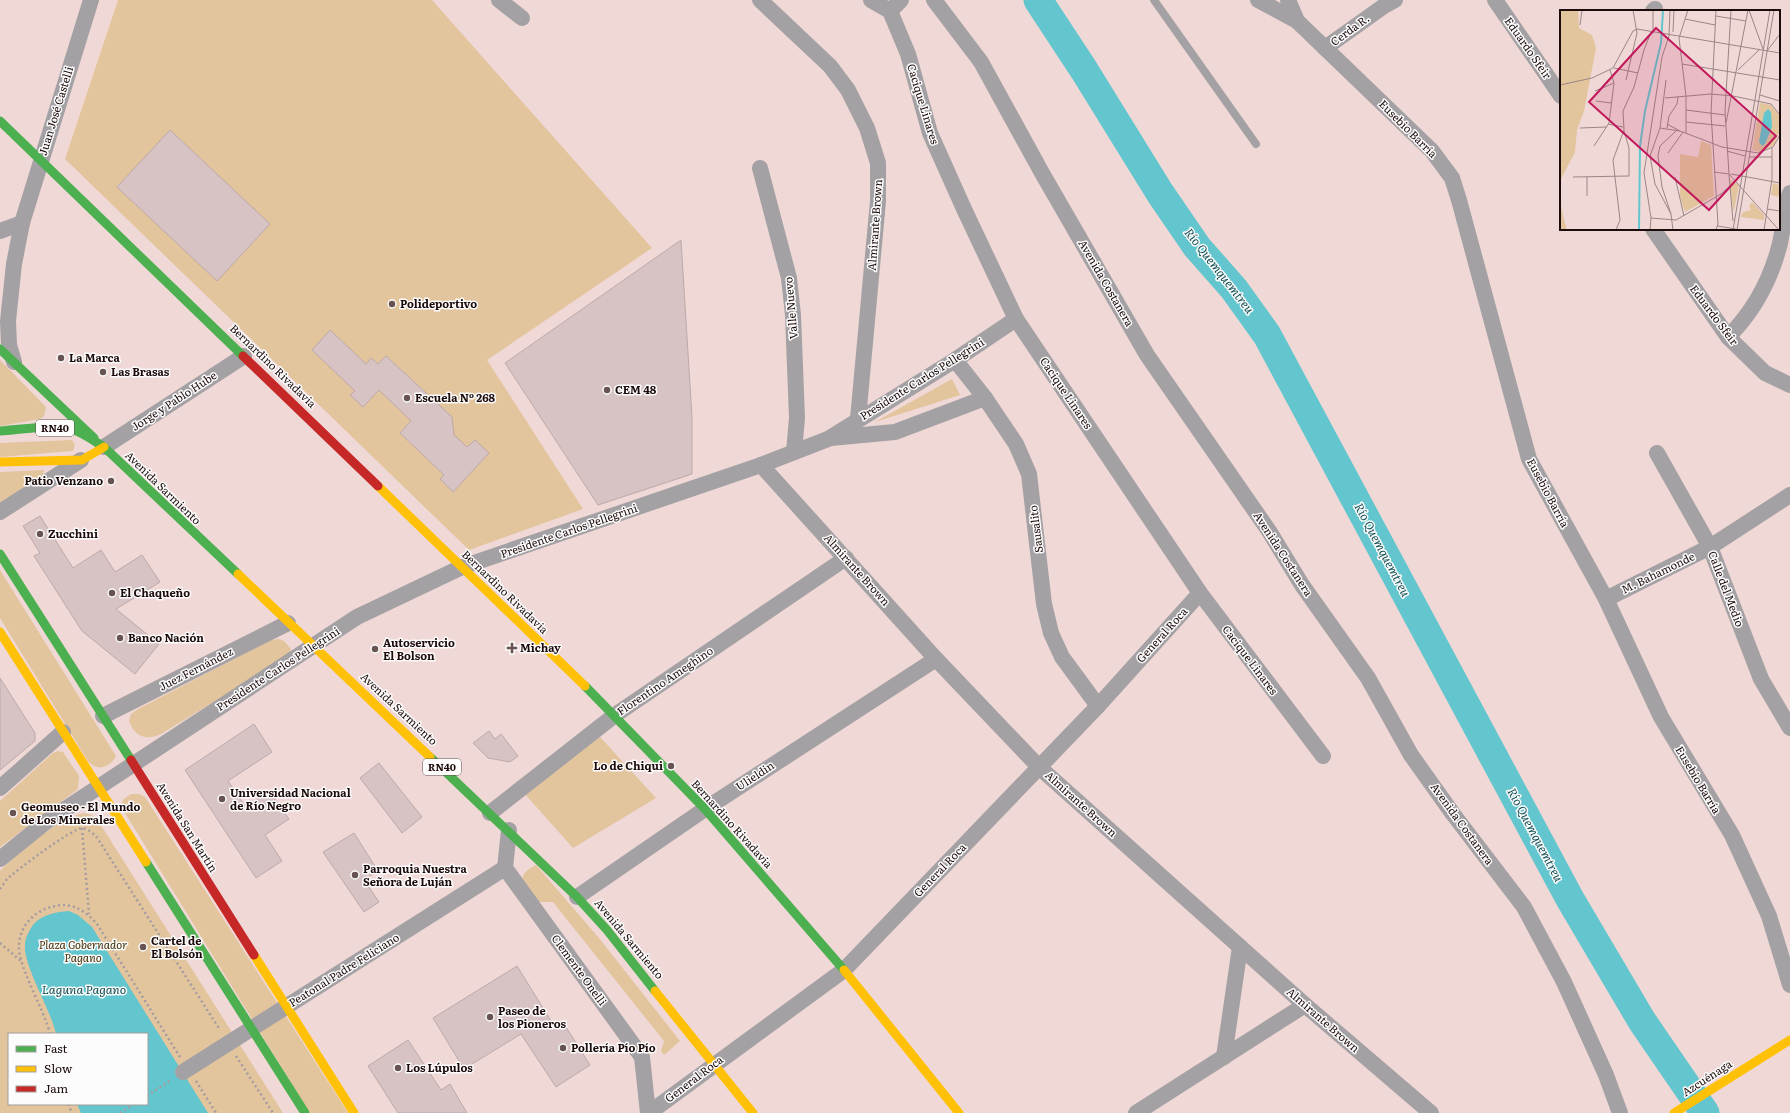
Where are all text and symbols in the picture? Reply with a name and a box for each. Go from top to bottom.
street label: Cerda R. [1327,10,1372,49]
inset map [1560,10,1780,230]
street label: Eduardo Sfeir [1502,13,1556,82]
street label: Cacique Linares [904,62,944,146]
street label: Juan José Castelli [34,64,76,157]
street label: Eusebio Barría [1376,96,1441,161]
street label: Almirante Brown [863,179,885,271]
water label: Río Quemquemtreu [1181,224,1259,318]
street label: Avenida Costanera [1076,236,1138,329]
street label: Valle Nuevo [779,276,801,340]
street label: Eduardo Sfeir [1687,281,1743,349]
place label: Polideportivo [400,295,477,311]
marker: Polideportivo [387,299,397,309]
street label: Bernardino Rivadavia [227,320,320,411]
street label: Presidente Carlos Pellegrini [856,333,987,423]
place label: La Marca [69,349,120,365]
marker: La Marca [56,353,66,363]
street label: Cacique Linares [1037,353,1097,431]
place label: Las Brasas [111,363,170,379]
street label: Jorge y Pablo Hube [128,366,219,434]
marker: Las Brasas [98,367,108,377]
place label: CEM 48 [615,381,657,397]
marker: CEM 48 [602,385,612,395]
place label: Escuela Nº 268 [415,389,496,405]
marker: Escuela Nº 268 [402,393,412,403]
road number: RN40 [36,420,74,436]
street label: Avenida Sarmiento [122,447,205,528]
street label: Eusebio Barría [1524,455,1574,530]
place label: Patio Venzano [24,472,103,488]
marker: Patio Venzano [106,476,116,486]
street label: Presidente Carlos Pellegrini [498,499,640,561]
water label: Río Quemquemtreu [1350,499,1416,601]
street label: Sausalito [1024,504,1046,554]
street label: Avenida Costanera [1251,508,1317,599]
place label: Zucchini [48,525,98,541]
marker: Zucchini [35,529,45,539]
street label: Almirante Brown [821,530,894,609]
street label: Bernardino Rivadavia [459,546,552,637]
street label: M. Bahamonde [1618,547,1697,597]
street label: Calle del Medio [1705,548,1749,629]
place label: El Chaqueño [120,584,190,600]
marker: El Chaqueño [107,588,117,598]
street label: General Roca [1132,603,1190,665]
street label: Cacique Linares [1219,621,1282,698]
street label: Presidente Carlos Pellegrini [213,622,342,714]
place label: Banco Nación [128,629,204,645]
marker: Banco Nación [115,633,125,643]
place label: Autoservicio El Bolson [383,634,455,663]
place label: Michay [520,639,561,655]
street label: Juez Fernández [156,642,236,694]
street label: Florentino Ameghino [613,642,716,718]
marker: Michay [507,643,517,653]
marker: Autoservicio El Bolson [370,644,380,654]
street label: Avenida Sarmiento [358,668,442,748]
street label: Eusebio Barría [1672,743,1725,816]
place label: Lo de Chiqui [593,757,663,773]
street label: Ulieldin [732,757,777,794]
road number: RN40 [423,759,461,775]
marker: Lo de Chiqui [666,761,676,771]
street label: Almirante Brown [1042,767,1121,840]
street label: Bernardino Rivadavia [689,775,777,871]
street label: Avenida San Martín [154,778,222,875]
street label: Avenida Costanera [1428,779,1498,868]
place label: Universidad Nacional de Río Negro [230,784,351,813]
water label: Río Quemquemtreu [1503,784,1569,886]
marker: Universidad Nacional de Río Negro [217,794,227,804]
place label: Geomuseo - El Mundo de Los Minerales [21,798,140,827]
marker: Geomuseo - El Mundo de Los Minerales [8,808,18,818]
street label: General Roca [909,839,969,900]
place label: Parroquia Nuestra Señora de Luján [363,860,467,889]
marker: Parroquia Nuestra Señora de Luján [350,870,360,880]
street label: Avenida Sarmiento [592,895,668,982]
street label: Peatonal Padre Feliciano [285,929,402,1010]
street label: Clemente Onelli [549,931,611,1009]
place label: Cartel de El Bolsón [151,932,203,961]
park label: Plaza Gobernador Pagano [39,936,127,965]
marker: Cartel de El Bolsón [138,942,148,952]
water label: Laguna Pagano [42,980,126,998]
street label: Almirante Brown [1284,983,1364,1055]
place label: Paseo de los Pioneros [498,1002,567,1031]
marker: Paseo de los Pioneros [485,1012,495,1022]
legend [8,1033,148,1105]
text: Fast [44,1039,68,1057]
place label: Pollería Pío Pío [571,1039,656,1055]
marker: Pollería Pío Pío [558,1043,568,1053]
street label: General Roca [661,1051,726,1105]
street label: Azcuénaga [1678,1055,1735,1099]
text: Slow [44,1059,73,1077]
place label: Los Lúpulos [406,1059,473,1075]
marker: Los Lúpulos [393,1063,403,1073]
text: Jam [44,1079,69,1097]

